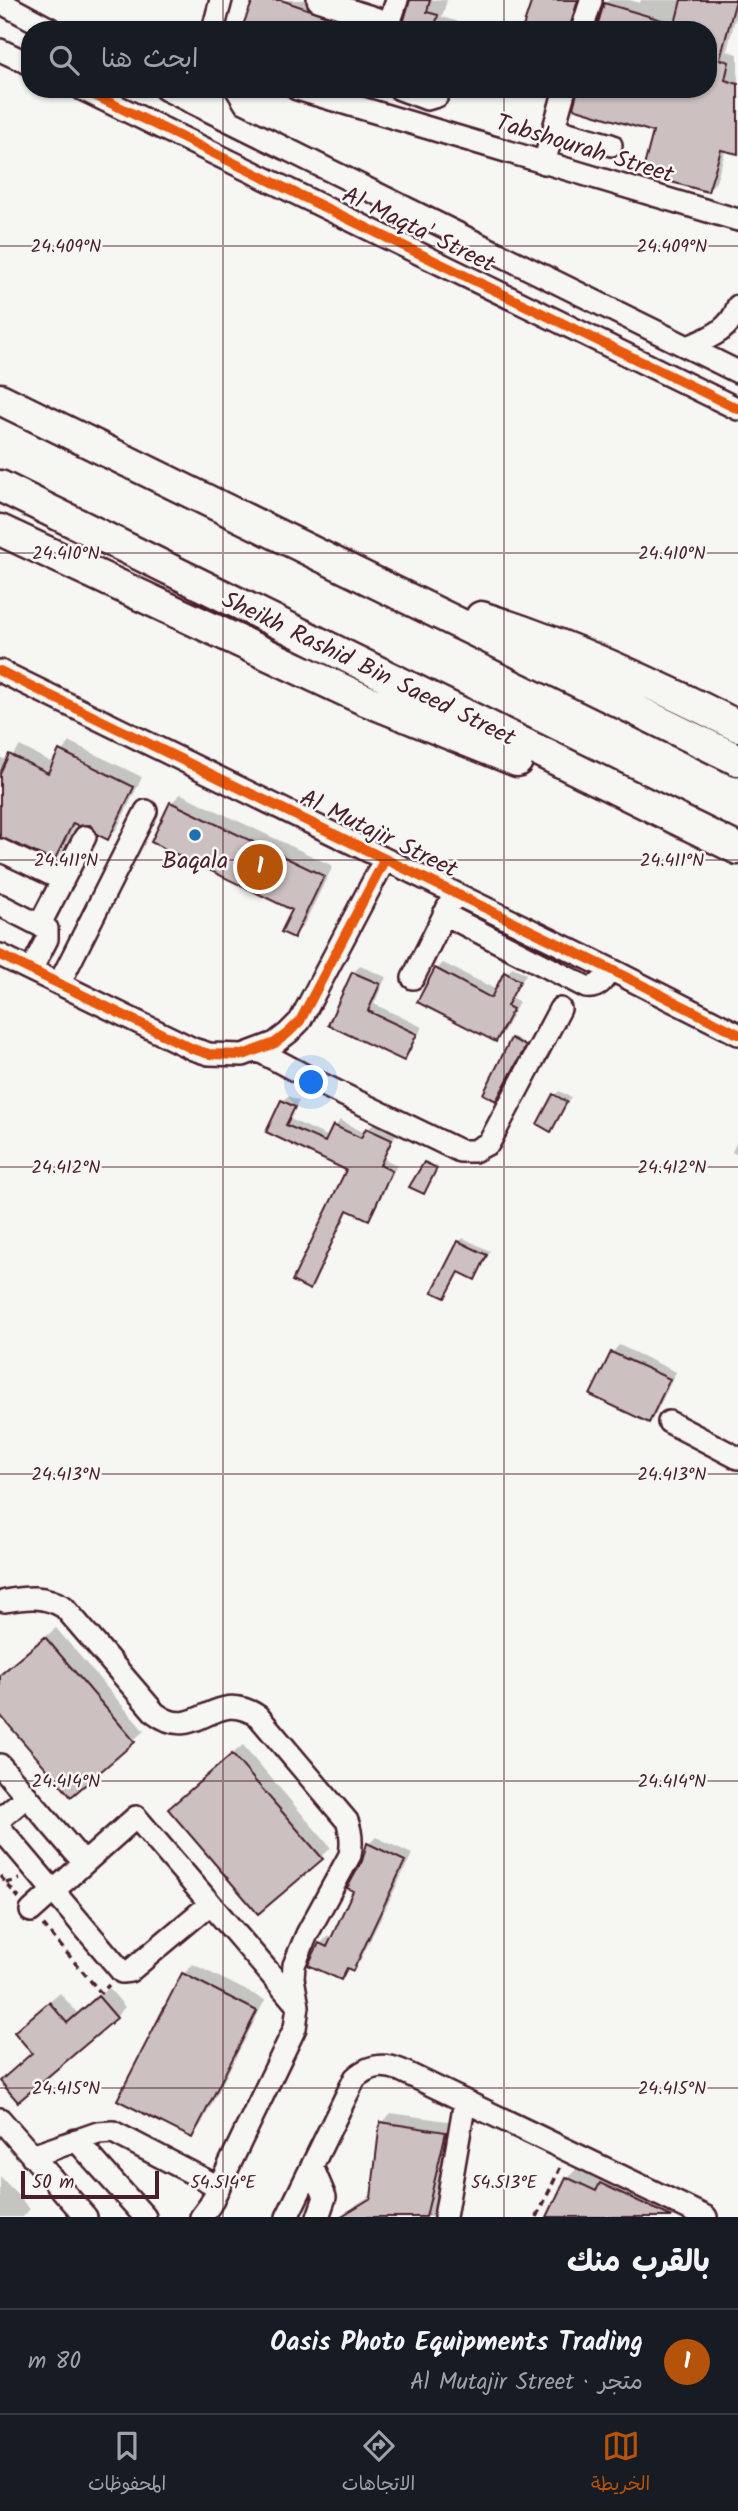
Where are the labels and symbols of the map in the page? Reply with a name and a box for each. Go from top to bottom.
street label: Tabshourah Street [491,104,679,195]
street label: Al Maqta' Street [335,176,502,285]
text: 24.409°N [31,233,101,262]
text: 24.409°N [637,233,707,262]
text: 24.410°N [32,540,100,569]
text: 24.410°N [638,540,706,569]
street label: Sheikh Rashid Bin Saeed Street [215,581,523,758]
street label: Al Mutajir Street [293,779,465,890]
marker: Baqala [187,827,203,843]
pin: 1 [237,841,283,893]
place label: Baqala [162,842,228,881]
text: 24.411°N [34,847,98,876]
text: 24.411°N [640,847,704,876]
your location [294,1065,328,1099]
text: 24.412°N [32,1154,100,1183]
text: 24.412°N [638,1154,706,1183]
text: 24.413°N [32,1461,100,1490]
text: 24.413°N [638,1461,706,1490]
text: 24.414°N [32,1768,100,1797]
text: 24.414°N [638,1768,706,1797]
text: 24.415°N [32,2075,100,2104]
text: 24.415°N [638,2075,706,2104]
scale bar [21,2168,159,2200]
text: 54.514°E [190,2169,256,2198]
text: 54.513°E [471,2169,538,2198]

